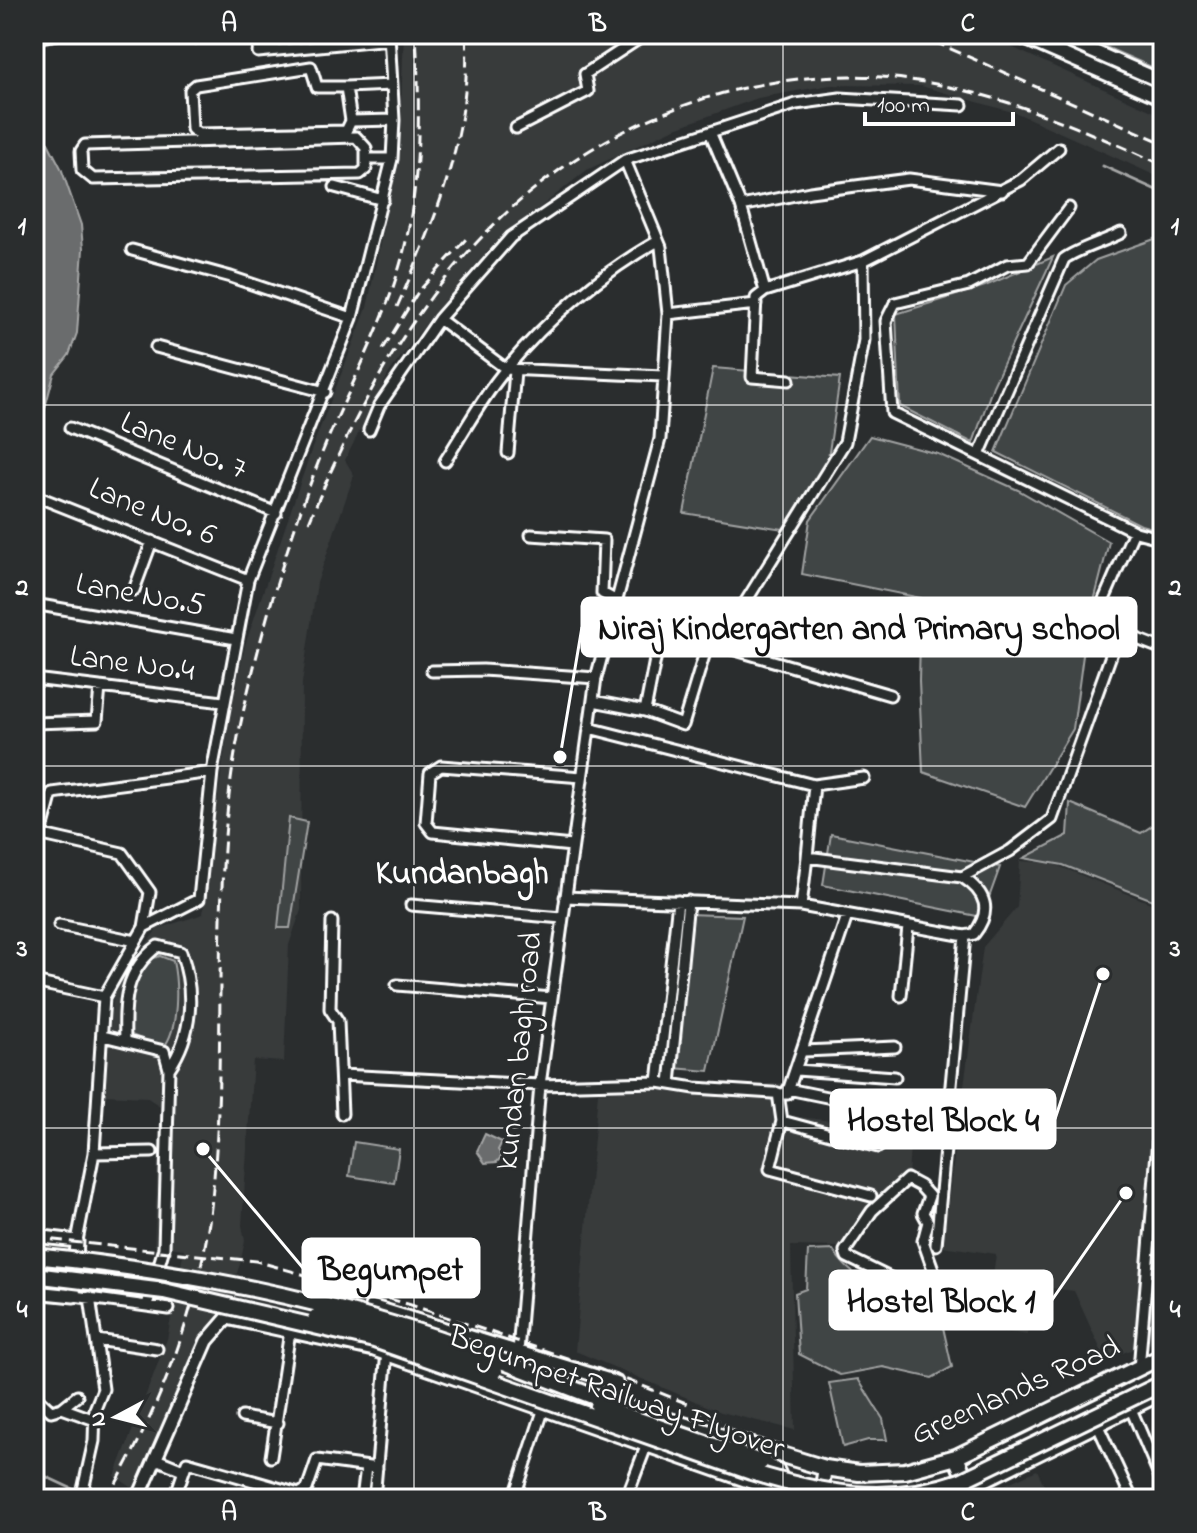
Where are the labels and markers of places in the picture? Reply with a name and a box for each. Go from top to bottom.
callout: Niraj Kindergarten and Primary school [582,598,1136,656]
callout: Hostel Block 4 [831,1090,1055,1148]
callout: Begumpet [303,1239,479,1297]
callout: Hostel Block 1 [830,1271,1052,1329]

